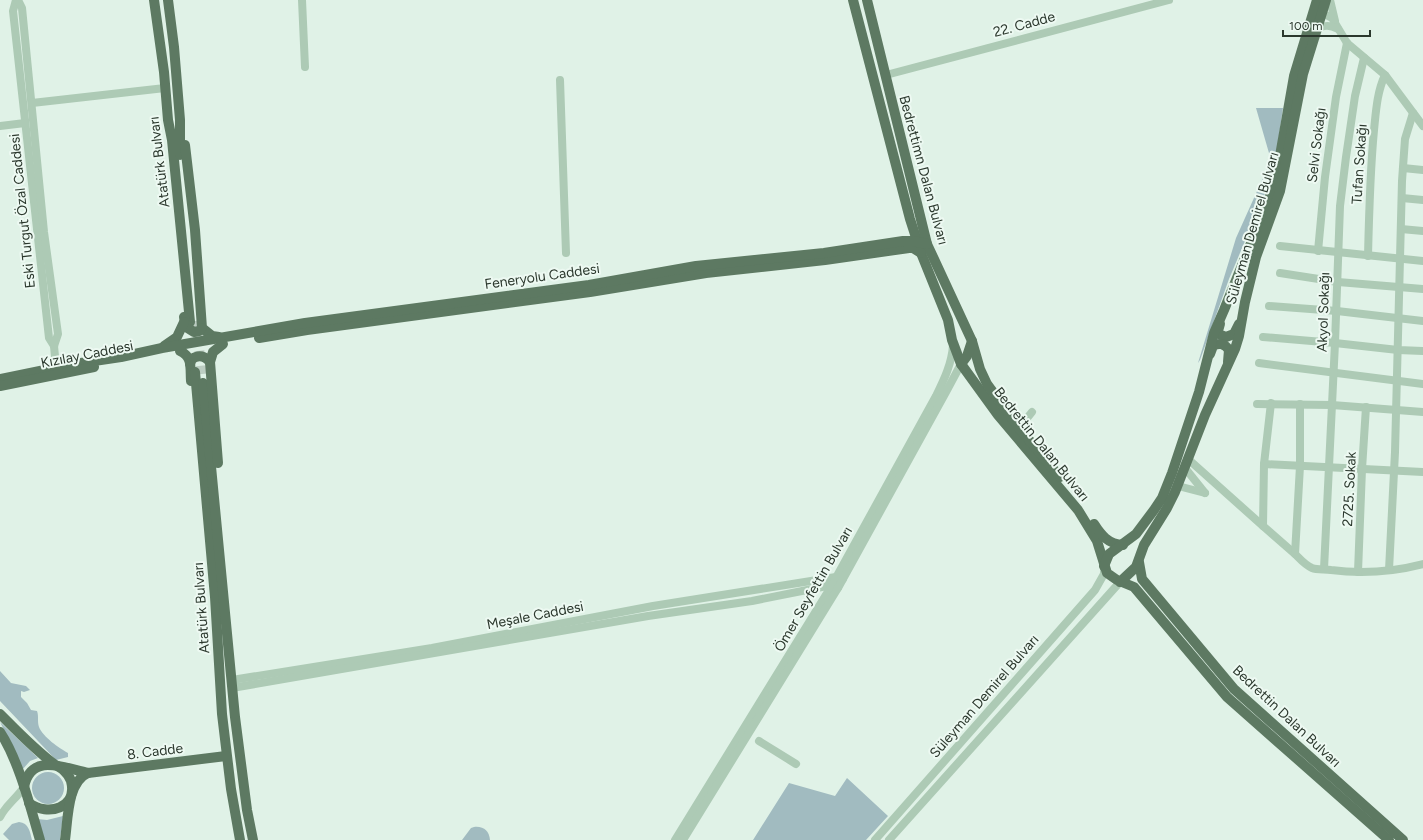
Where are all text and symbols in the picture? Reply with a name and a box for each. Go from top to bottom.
street label: 22. Cadde [991,8,1057,41]
scale bar [1283,12,1370,38]
text: 100 m [1289,19,1323,33]
street label: Bedrettimn Dalan Bulvarı [895,94,952,247]
street label: Selvi Sokağı [1303,107,1330,183]
street label: Atatürk Bulvarı [145,115,174,208]
street label: Tufan Sokağı [1348,123,1371,205]
street label: Eski Turgut Özal Caddesi [6,133,39,289]
street label: Süleyman Demirel Bulvarı [1223,150,1282,306]
street label: Feneryolu Caddesi [483,260,601,293]
street label: Akyol Sokağı [1314,272,1333,352]
street label: Kızılay Caddesi [39,337,135,372]
street label: Bedrettin Dalan Bulvarı [990,384,1093,505]
street label: 2725. Sokak [1339,451,1360,527]
street label: Ömer Seyfettin Bulvarı [771,524,856,655]
street label: Atatürk Bulvarı [190,562,213,654]
street label: Meşale Caddesi [485,598,585,633]
street label: Süleyman Demirel Bulvarı [926,631,1043,761]
street label: Bedrettin Dalan Bulvarı [1229,662,1344,771]
street label: 8. Cadde [126,740,184,763]

